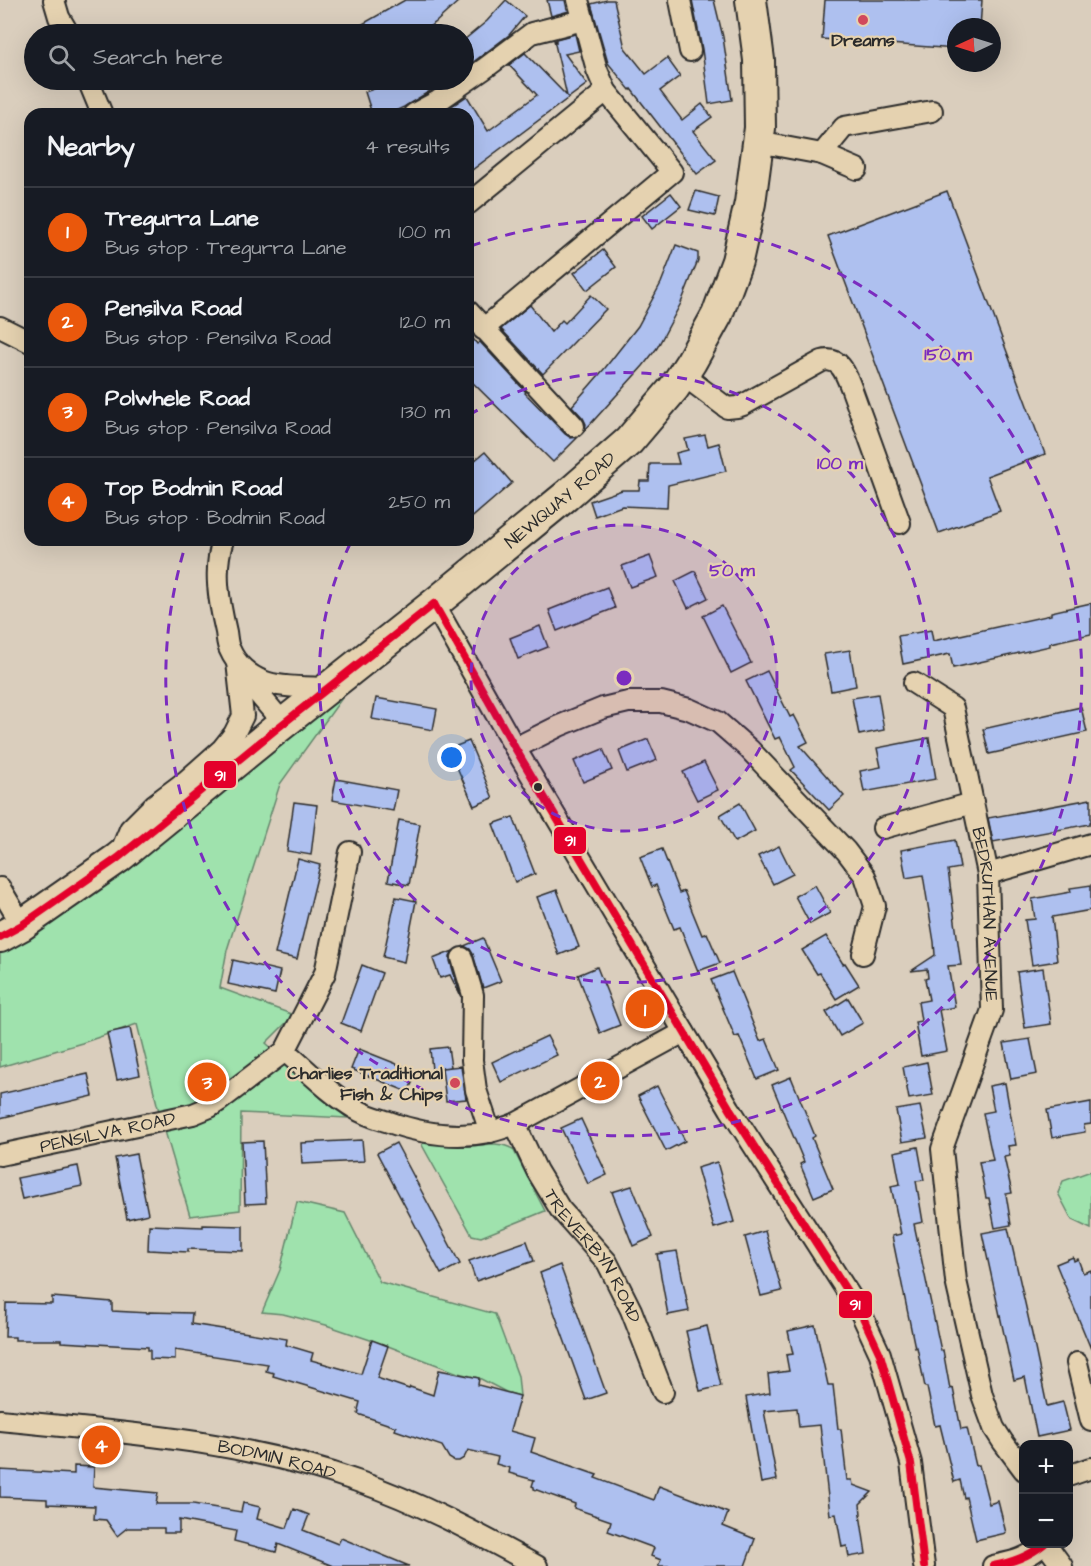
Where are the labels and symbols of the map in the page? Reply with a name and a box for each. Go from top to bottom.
marker: Dreams [856,13,870,27]
north arrow [947,18,1001,72]
place label: Dreams [831,28,895,53]
text: 150 m [924,342,973,367]
street label: NEWQUAY ROAD [499,446,621,554]
text: 100 m [817,451,864,476]
text: 50 m [709,558,756,583]
centre of rings [614,668,634,688]
your location [437,743,466,772]
line badge: 91 [203,760,237,789]
text: 91 [214,765,227,787]
unlabelled marker [532,781,544,793]
street label: BEDRUTHAN AVENUE [966,825,1004,1003]
line badge: 91 [553,826,587,855]
text: 91 [564,830,577,852]
pin: 1 [626,986,664,1032]
pin: 2 [580,1058,620,1104]
pin: 3 [188,1060,226,1104]
place label: Charlies Traditional Fish & Chips [287,1061,443,1107]
marker: Charlies Traditional Fish & Chips [448,1076,462,1090]
street label: PENSILVA ROAD [37,1105,178,1159]
street label: TREVERBYN ROAD [538,1184,647,1326]
line badge: 91 [838,1290,873,1319]
text: 91 [849,1294,862,1316]
pin: 4 [82,1422,120,1468]
street label: BODMIN ROAD [216,1433,339,1486]

